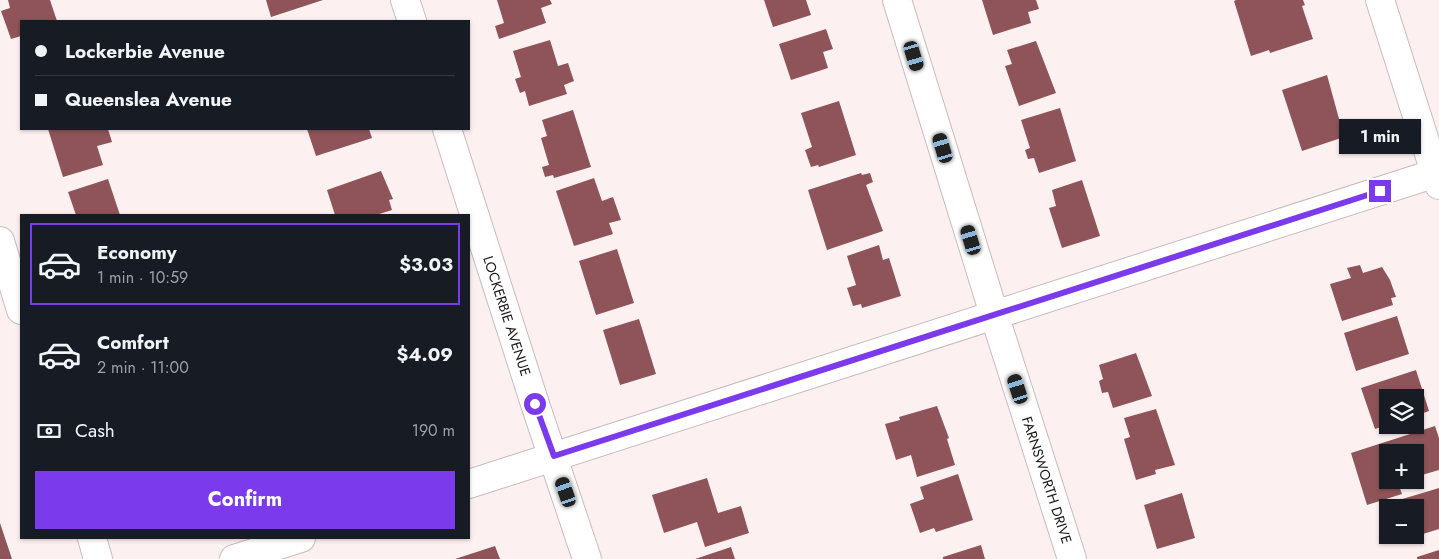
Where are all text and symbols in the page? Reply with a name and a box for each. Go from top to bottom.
text: Lockerbie Avenue [65,38,225,65]
car [902,39,925,73]
text: Queenslea Avenue [65,86,232,113]
callout: 1 min [1339,119,1421,154]
text: 1 min [1360,125,1400,148]
car [931,131,954,165]
route end [1369,180,1391,202]
car [959,223,982,257]
text: Economy [97,239,177,266]
icon: car [37,242,82,287]
text: $3.03 [399,251,453,278]
street label: LOCKERBIE AVENUE [478,253,536,379]
text: 1 min · 10:59 [97,266,188,289]
text: Comfort [97,329,169,356]
icon: car [37,332,82,377]
text: $4.09 [397,341,453,368]
text: 2 min · 11:00 [97,356,189,379]
car [1006,372,1029,406]
map controls [1379,389,1424,544]
button: layers [1379,389,1424,434]
route start [524,393,546,415]
street label: FARNSWORTH DRIVE [1017,414,1077,546]
icon: cash [35,417,63,445]
text: Cash [75,417,115,444]
text: 190 m [412,419,455,442]
button: + [1379,444,1424,489]
button: Confirm [35,471,455,529]
car [554,475,577,509]
button: − [1379,499,1424,544]

